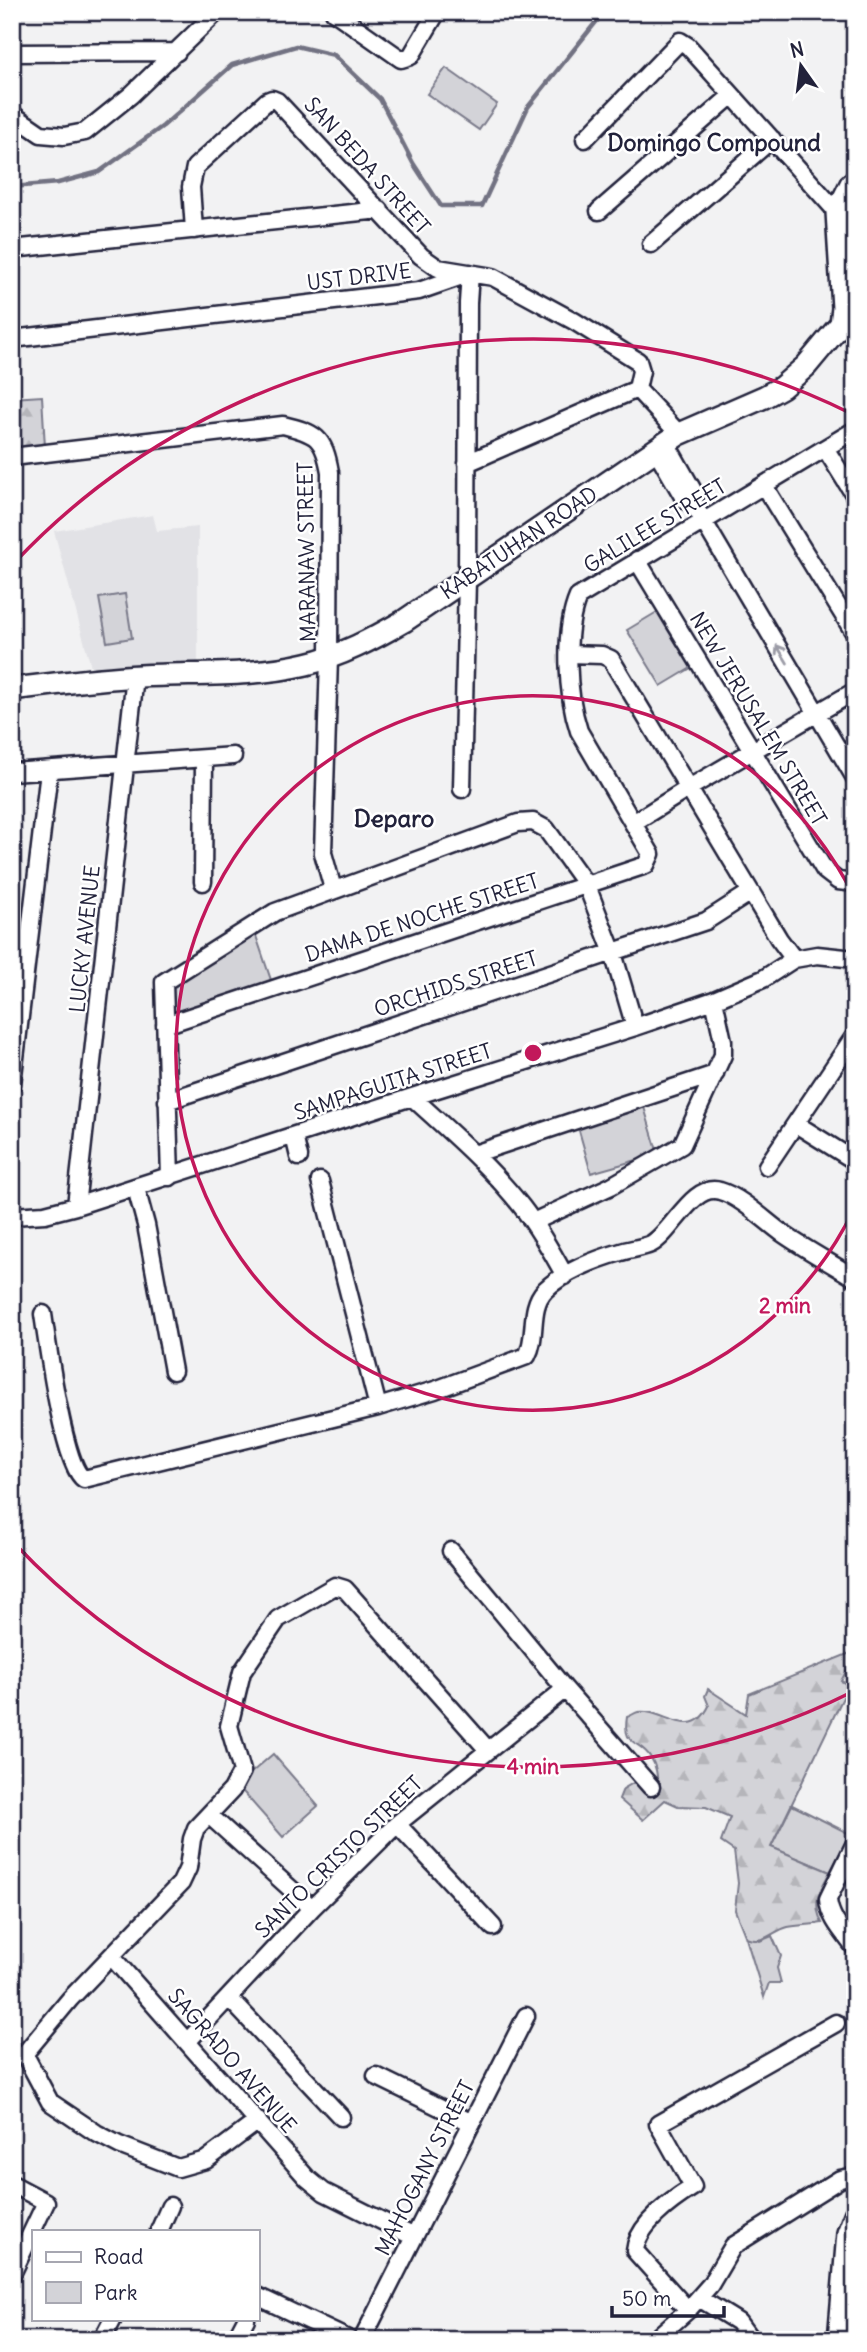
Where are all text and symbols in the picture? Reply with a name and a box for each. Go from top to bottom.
north arrow [766,32,836,102]
text: N [788,36,806,63]
street label: SAN BEDA STREET [299,91,436,240]
district label: Domingo Compound [607,128,821,157]
street label: UST DRIVE [305,257,413,296]
street label: MARANAW STREET [291,462,322,642]
street label: GALILEE STREET [578,472,731,579]
street label: KABATUHAN ROAD [435,480,603,605]
street label: NEW JERUSALEM STREET [684,607,833,831]
one-way arrow [775,644,788,665]
district label: Deparo [354,803,434,833]
street label: LUCKY AVENUE [63,864,106,1014]
street label: DAMA DE NOCHE STREET [301,867,542,968]
street label: ORCHIDS STREET [371,944,541,1023]
street label: SAMPAGUITA STREET [290,1037,495,1126]
centre of rings [521,1041,545,1065]
text: 2 min [759,1292,811,1319]
text: 4 min [507,1753,559,1780]
street label: SANTO CRISTO STREET [249,1770,428,1944]
street label: SAGRADO AVENUE [162,1983,303,2139]
street label: MAHOGANY STREET [369,2076,480,2260]
legend [32,2230,259,2320]
text: Road [94,2243,143,2270]
scale bar [612,2275,724,2319]
text: Park [94,2279,137,2306]
text: 50 m [622,2285,671,2312]

